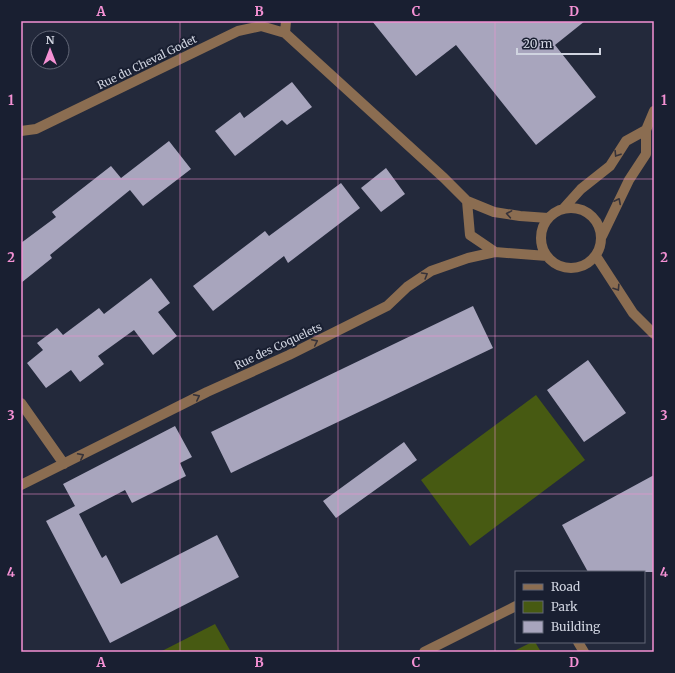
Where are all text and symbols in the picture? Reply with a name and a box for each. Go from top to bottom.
text: A [95,3,106,20]
text: B [254,3,264,20]
text: C [412,3,421,20]
text: D [569,3,579,20]
north arrow [30,30,70,70]
scale bar [517,30,600,56]
street label: Rue du Cheval Godet [95,32,200,92]
text: N [46,33,55,47]
text: 20 m [523,36,552,51]
text: 1 [8,92,14,109]
text: 1 [661,92,667,109]
one-way arrow [615,150,622,157]
one-way arrow [613,197,621,205]
one-way arrow [506,211,512,219]
text: 2 [7,249,15,266]
text: 2 [660,249,668,266]
one-way arrow [421,273,428,280]
one-way arrow [612,284,620,291]
street label: Rue des Coquelets [232,320,324,372]
one-way arrow [311,339,318,347]
one-way arrow [193,394,200,402]
text: 3 [7,407,15,424]
text: 3 [660,407,668,424]
one-way arrow [77,453,84,460]
text: 4 [7,564,16,581]
text: 4 [660,564,669,581]
legend [515,571,645,643]
text: Road [551,579,580,594]
text: Park [551,599,578,614]
text: Building [551,619,601,634]
text: A [95,654,106,671]
text: B [254,654,264,671]
text: C [412,654,421,671]
text: D [569,654,579,671]

